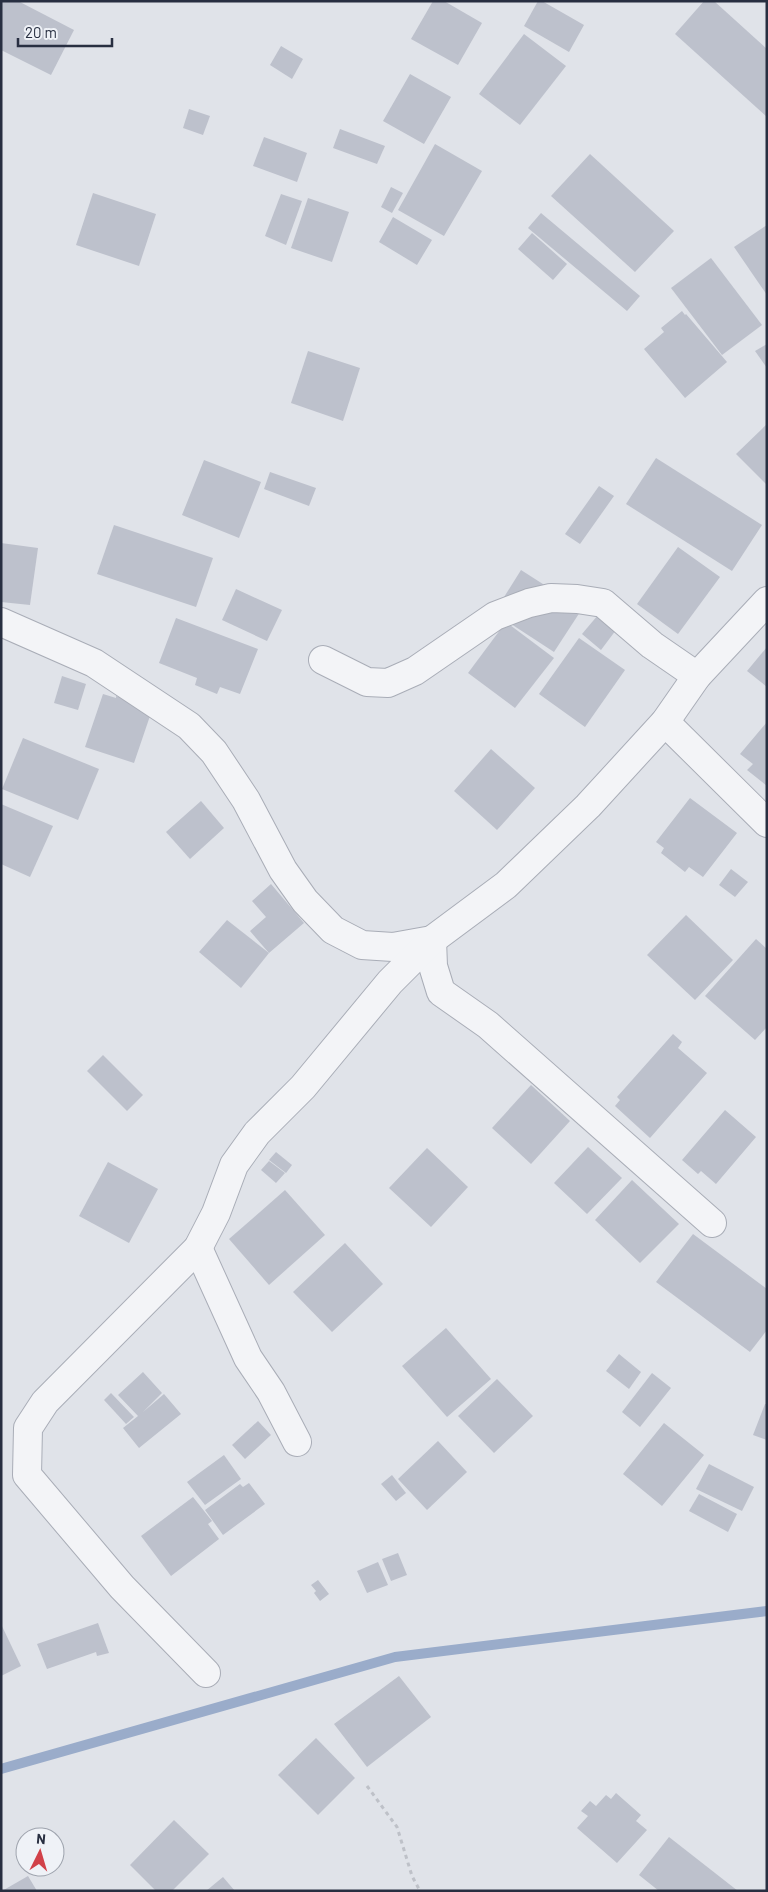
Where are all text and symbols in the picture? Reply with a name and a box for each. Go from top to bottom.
scale bar [18,15,111,47]
text: 20 m [25,23,57,41]
north arrow [15,1827,65,1877]
text: N [36,1830,47,1847]

